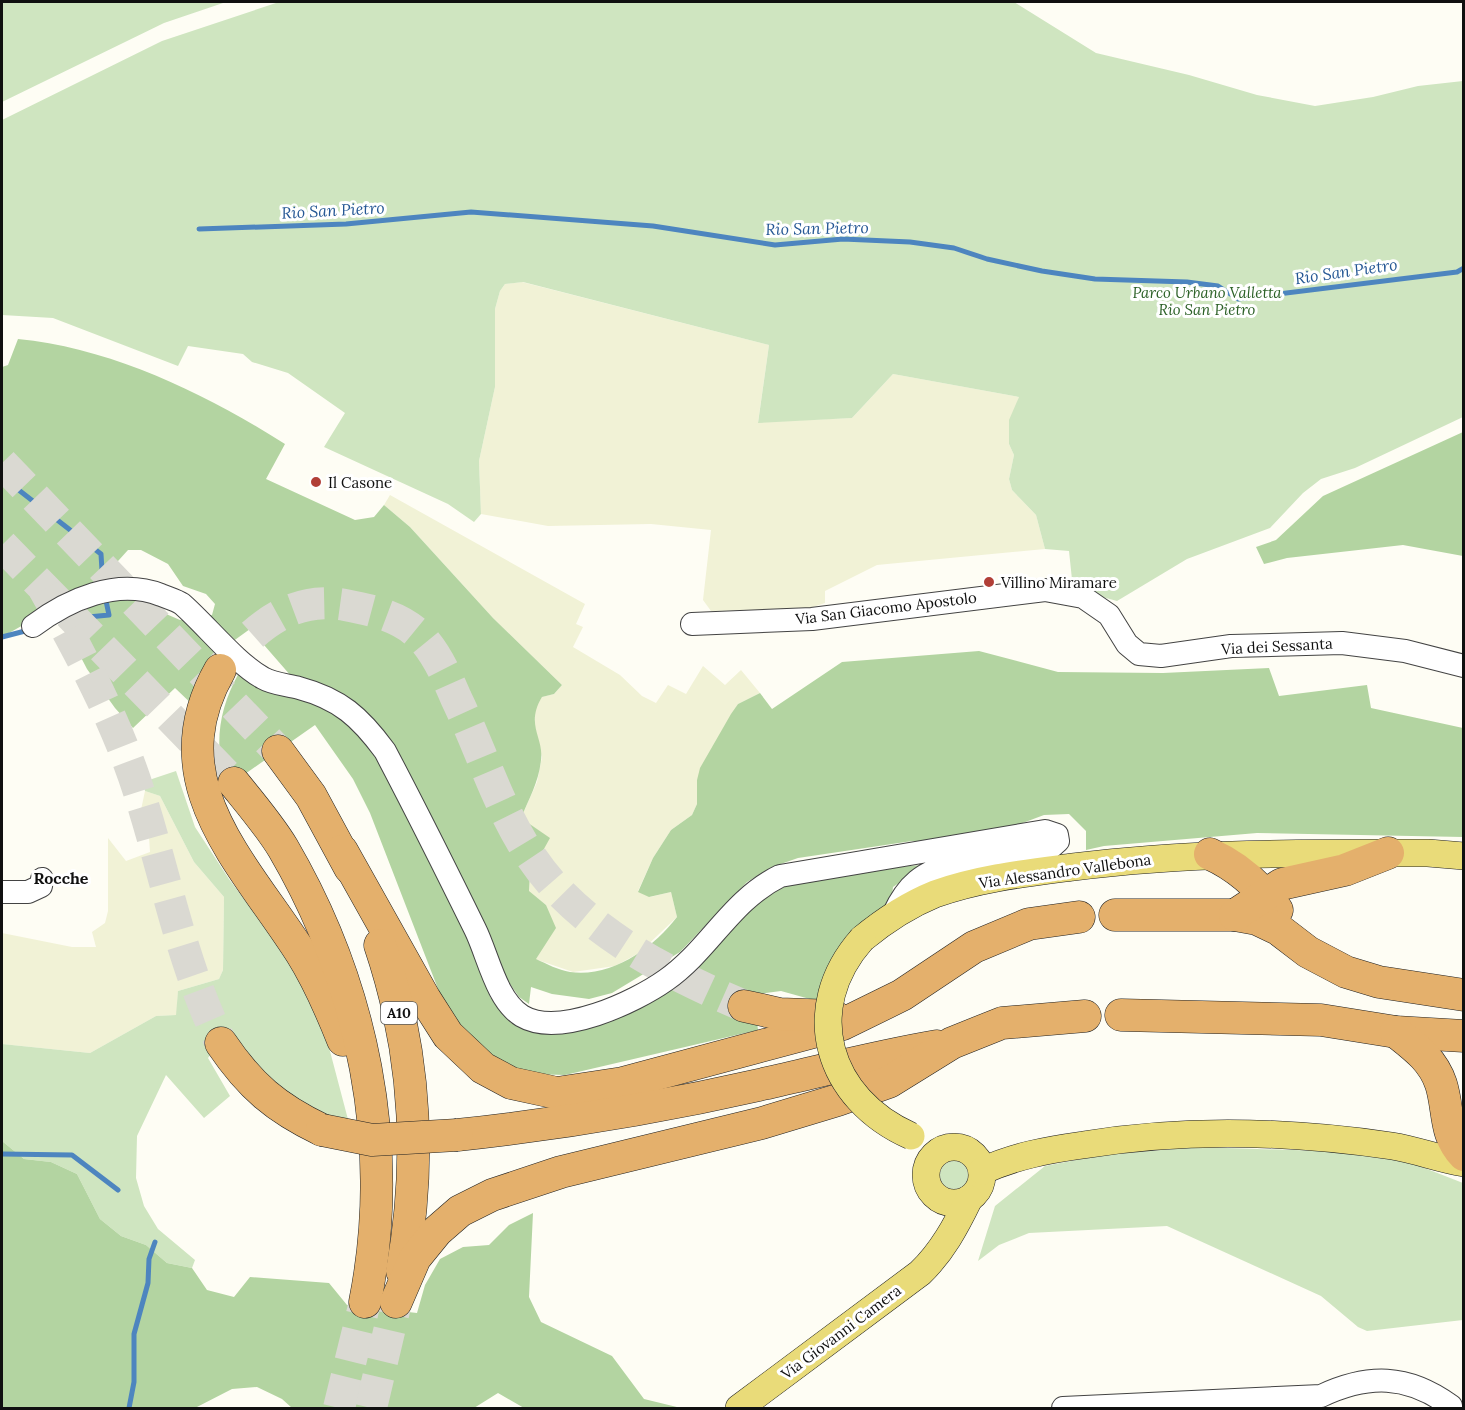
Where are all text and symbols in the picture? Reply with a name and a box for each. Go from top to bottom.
water label: Rio San Pietro [281,197,385,223]
water label: Rio San Pietro [765,217,869,239]
water label: Rio San Pietro [1293,254,1399,288]
park label: Parco Urbano Valletta Rio San Pietro [1132,283,1282,319]
place label: Il Casone [328,473,392,492]
marker: Il Casone [309,475,323,489]
place label: Villino Miramare [1000,573,1117,592]
marker: Villino Miramare [982,575,996,589]
street label: Via San Giacomo Apostolo [793,587,978,629]
street label: Via dei Sessanta [1220,634,1333,658]
street label: Via Alessandro Vallebona [977,849,1153,893]
district label: Rocche [34,868,89,888]
road number: A10 [381,1002,417,1024]
street label: Via Giovanni Camera [776,1281,905,1384]

